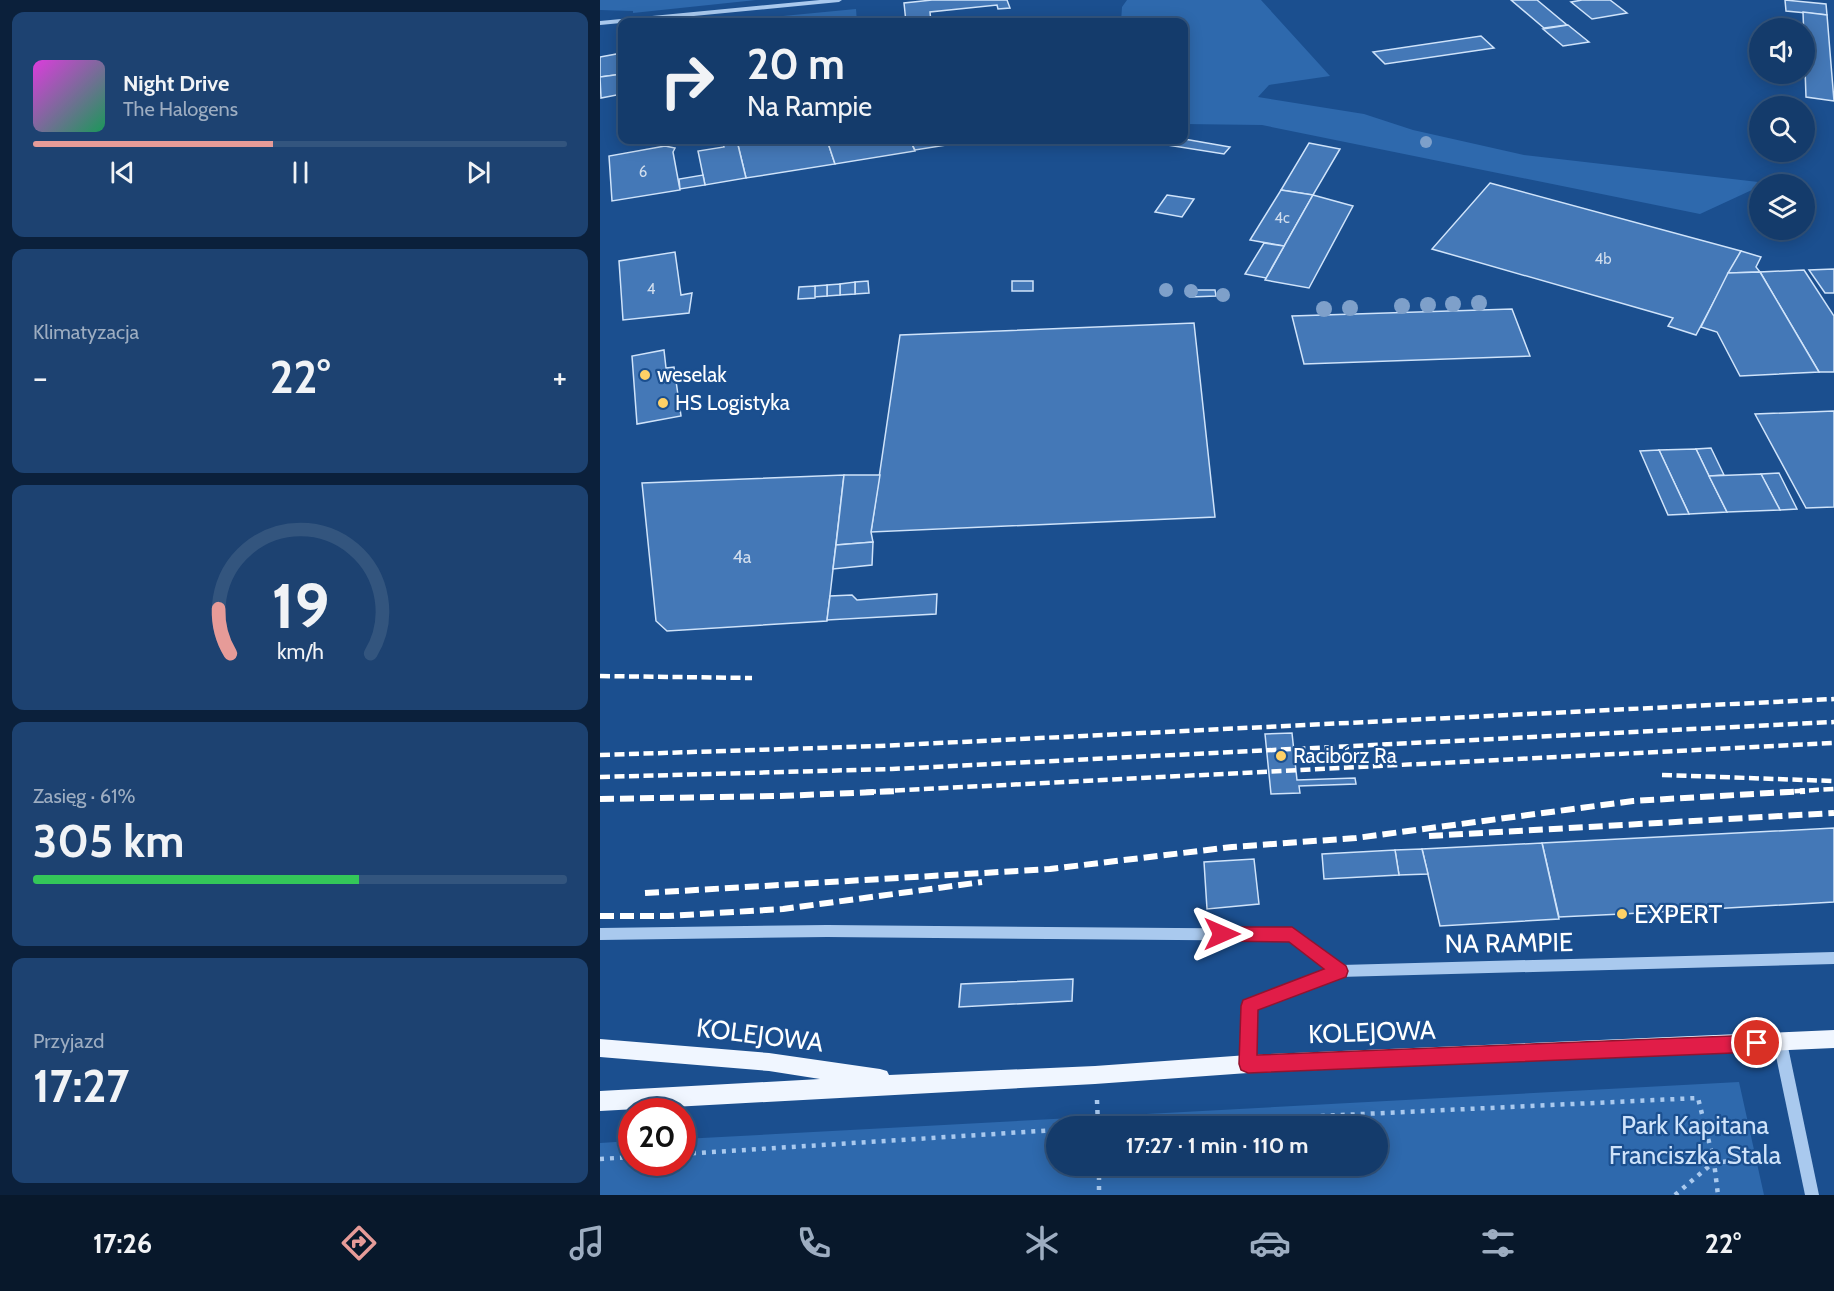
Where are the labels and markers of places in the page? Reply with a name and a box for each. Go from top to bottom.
place label: weselak [657,362,727,387]
marker: weselak [638,368,652,382]
place label: HS Logistyka [675,390,790,415]
marker: HS Logistyka [656,396,670,410]
place label: Racibórz Ra [1293,743,1397,768]
marker: Racibórz Ra [1274,749,1288,763]
place label: EXPERT [1634,898,1722,930]
marker: EXPERT [1615,907,1629,921]
pin [1731,1017,1782,1068]

